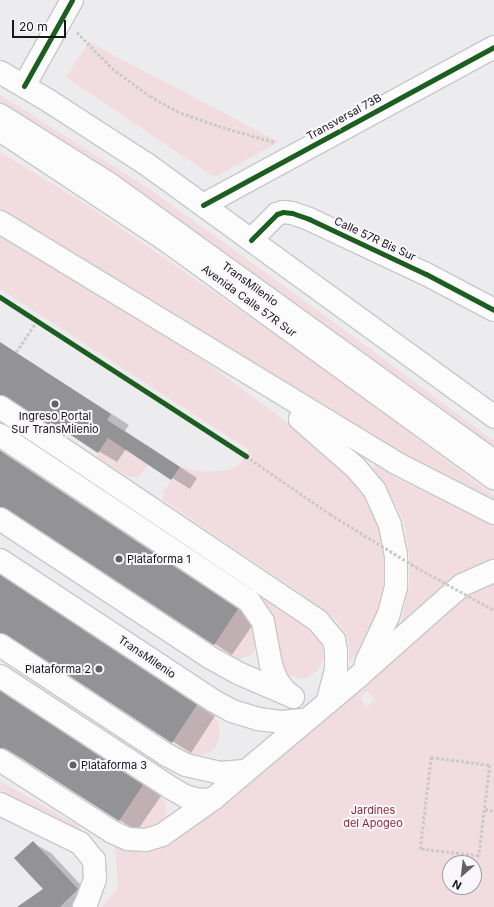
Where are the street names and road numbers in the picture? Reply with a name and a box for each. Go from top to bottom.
street label: Transversal 73B [304,91,384,143]
street label: Calle 57R Bis Sur [332,214,418,264]
street label: TransMilenio [219,259,281,309]
street label: Avenida Calle 57R Sur [199,262,299,340]
street label: TransMilenio [116,633,178,681]

